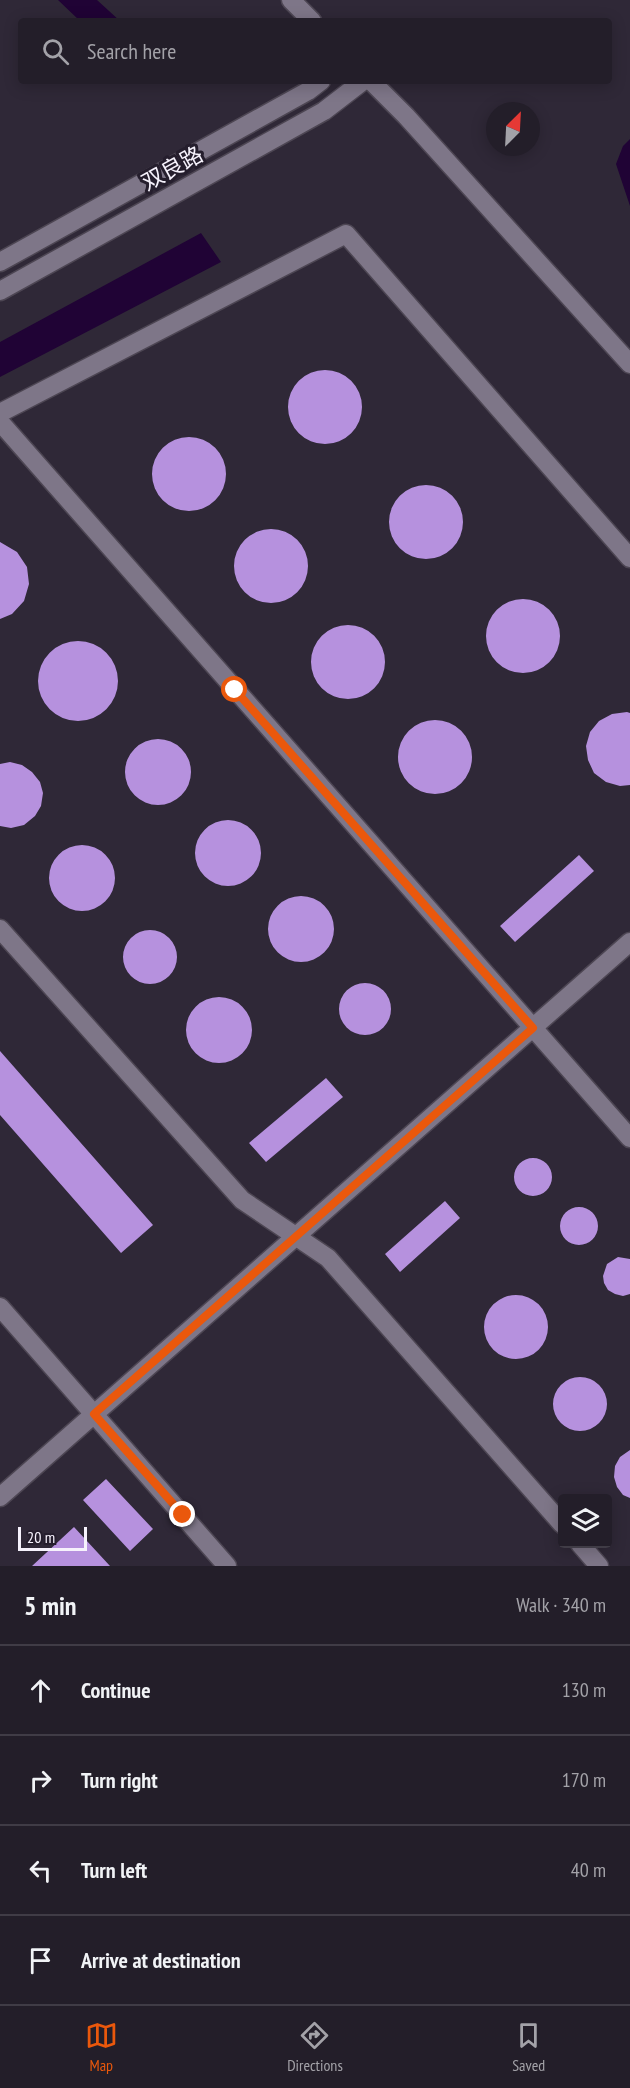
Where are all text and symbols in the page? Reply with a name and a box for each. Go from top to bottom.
search box [18,18,612,84]
icon: search [39,35,72,68]
text: Search here [87,37,176,65]
north arrow [486,102,540,156]
street label: 双良路 [136,140,208,196]
route start [221,676,247,702]
map controls [558,1494,612,1548]
button: layers [558,1494,612,1548]
route end [169,1501,195,1527]
scale bar [18,1524,87,1552]
text: 20 m [27,1527,55,1547]
text: 5 min [24,1589,77,1622]
text: Walk · 340 m [516,1592,606,1618]
icon: ahead [24,1674,57,1707]
text: Continue [81,1676,151,1704]
text: 130 m [562,1677,606,1703]
icon: right [24,1764,57,1797]
text: Turn right [81,1766,158,1794]
text: 170 m [562,1767,606,1793]
icon: left [24,1854,57,1887]
text: Turn left [81,1856,147,1884]
text: 40 m [571,1857,606,1883]
icon: arrive [24,1944,57,1977]
text: Arrive at destination [81,1946,241,1974]
tab: Map [85,2019,118,2075]
tab: Directions [287,2019,343,2075]
tab: Saved [512,2019,545,2075]

